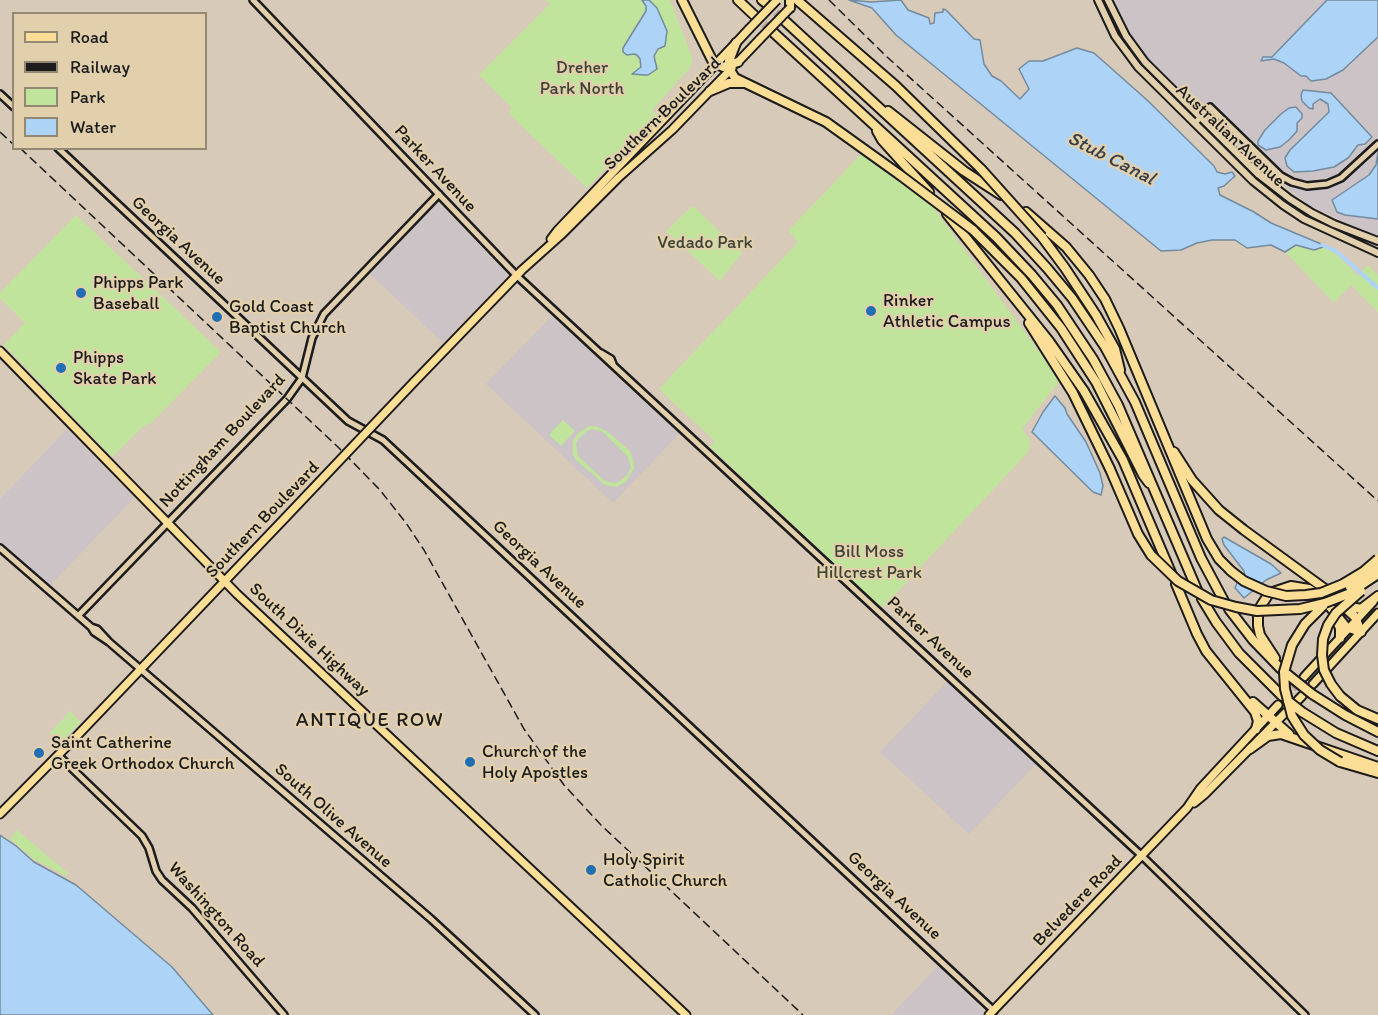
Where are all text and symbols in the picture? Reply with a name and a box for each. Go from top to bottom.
legend [12,12,207,150]
text: Road [70,26,109,48]
street label: Southern Boulevard [600,53,726,175]
text: Railway [70,56,130,78]
park label: Dreher Park North [540,57,624,100]
street label: Australian Avenue [1171,80,1289,192]
text: Park [70,86,105,108]
text: Water [70,116,116,138]
street label: Parker Avenue [389,121,481,217]
water label: Stub Canal [1063,127,1159,191]
street label: Georgia Avenue [126,192,230,290]
park label: Vedado Park [657,232,753,254]
place label: Phipps Park Baseball [93,272,183,314]
marker: Phipps Park Baseball [74,286,88,300]
place label: Rinker Athletic Campus [883,290,1011,332]
place label: Gold Coast Baptist Church [229,296,346,338]
marker: Rinker Athletic Campus [864,304,878,318]
marker: Gold Coast Baptist Church [210,310,224,324]
place label: Phipps Skate Park [73,347,157,389]
marker: Phipps Skate Park [54,361,68,375]
street label: Nottingham Boulevard [155,369,291,513]
street label: Southern Boulevard [202,457,324,583]
street label: Georgia Avenue [487,516,591,614]
park label: Bill Moss Hillcrest Park [816,541,922,584]
street label: South Dixie Highway [244,579,374,701]
street label: Parker Avenue [882,592,978,684]
district label: ANTIQUE ROW [297,709,443,733]
place label: Saint Catherine Greek Orthodox Church [51,732,234,774]
place label: Church of the Holy Apostles [482,741,588,783]
marker: Saint Catherine Greek Orthodox Church [32,746,46,760]
marker: Church of the Holy Apostles [463,755,477,769]
street label: South Olive Avenue [270,759,396,873]
street label: Georgia Avenue [842,847,946,945]
place label: Holy Spirit Catholic Church [603,849,727,892]
street label: Belvedere Road [1029,851,1127,951]
street label: Washington Road [163,858,269,972]
marker: Holy Spirit Catholic Church [584,863,598,877]

